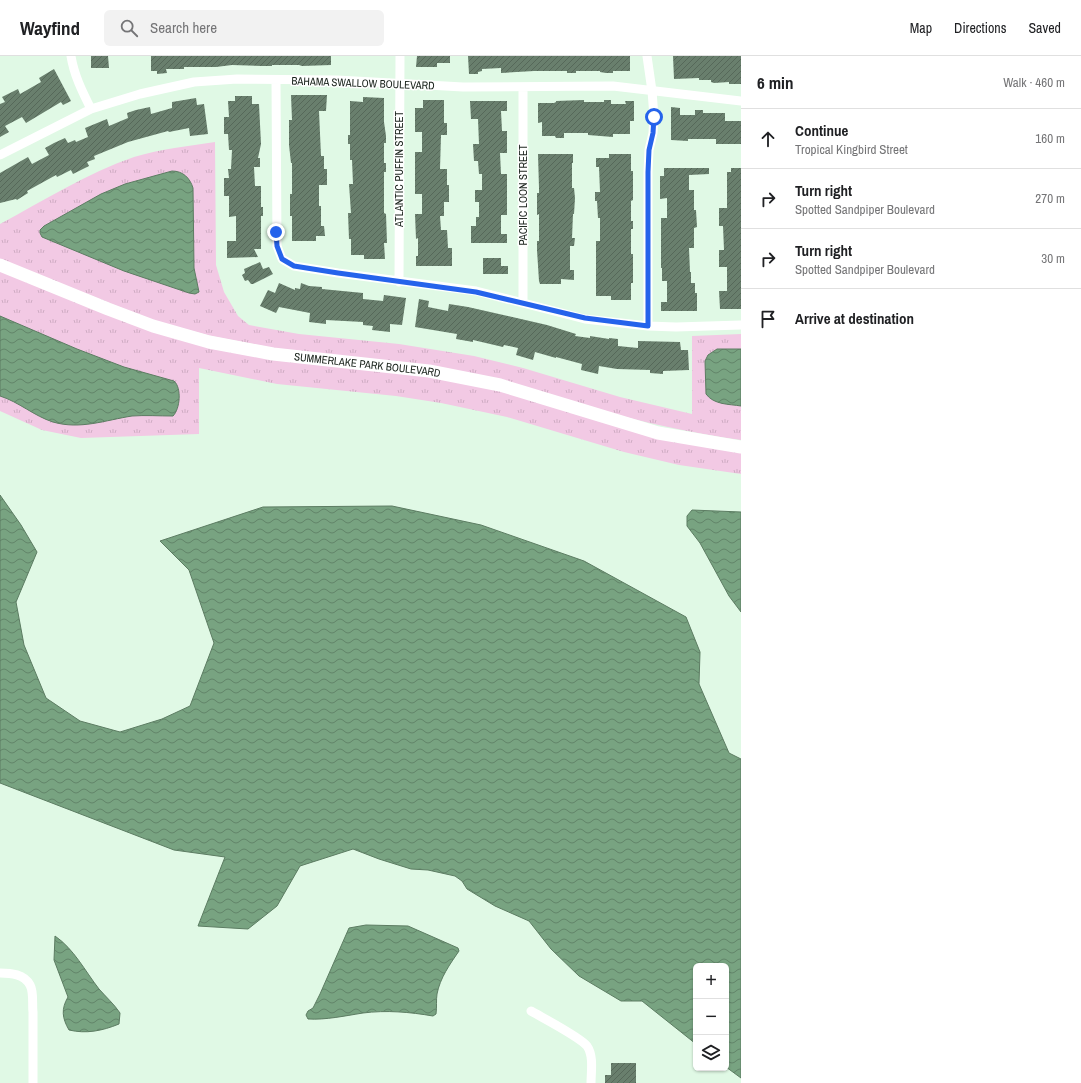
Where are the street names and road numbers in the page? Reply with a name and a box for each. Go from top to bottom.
street label: BAHAMA SWALLOW BOULEVARD [291,74,435,92]
street label: ATLANTIC PUFFIN STREET [392,110,406,228]
street label: PACIFIC LOON STREET [516,144,530,246]
street label: SUMMERLAKE PARK BOULEVARD [293,349,442,380]

